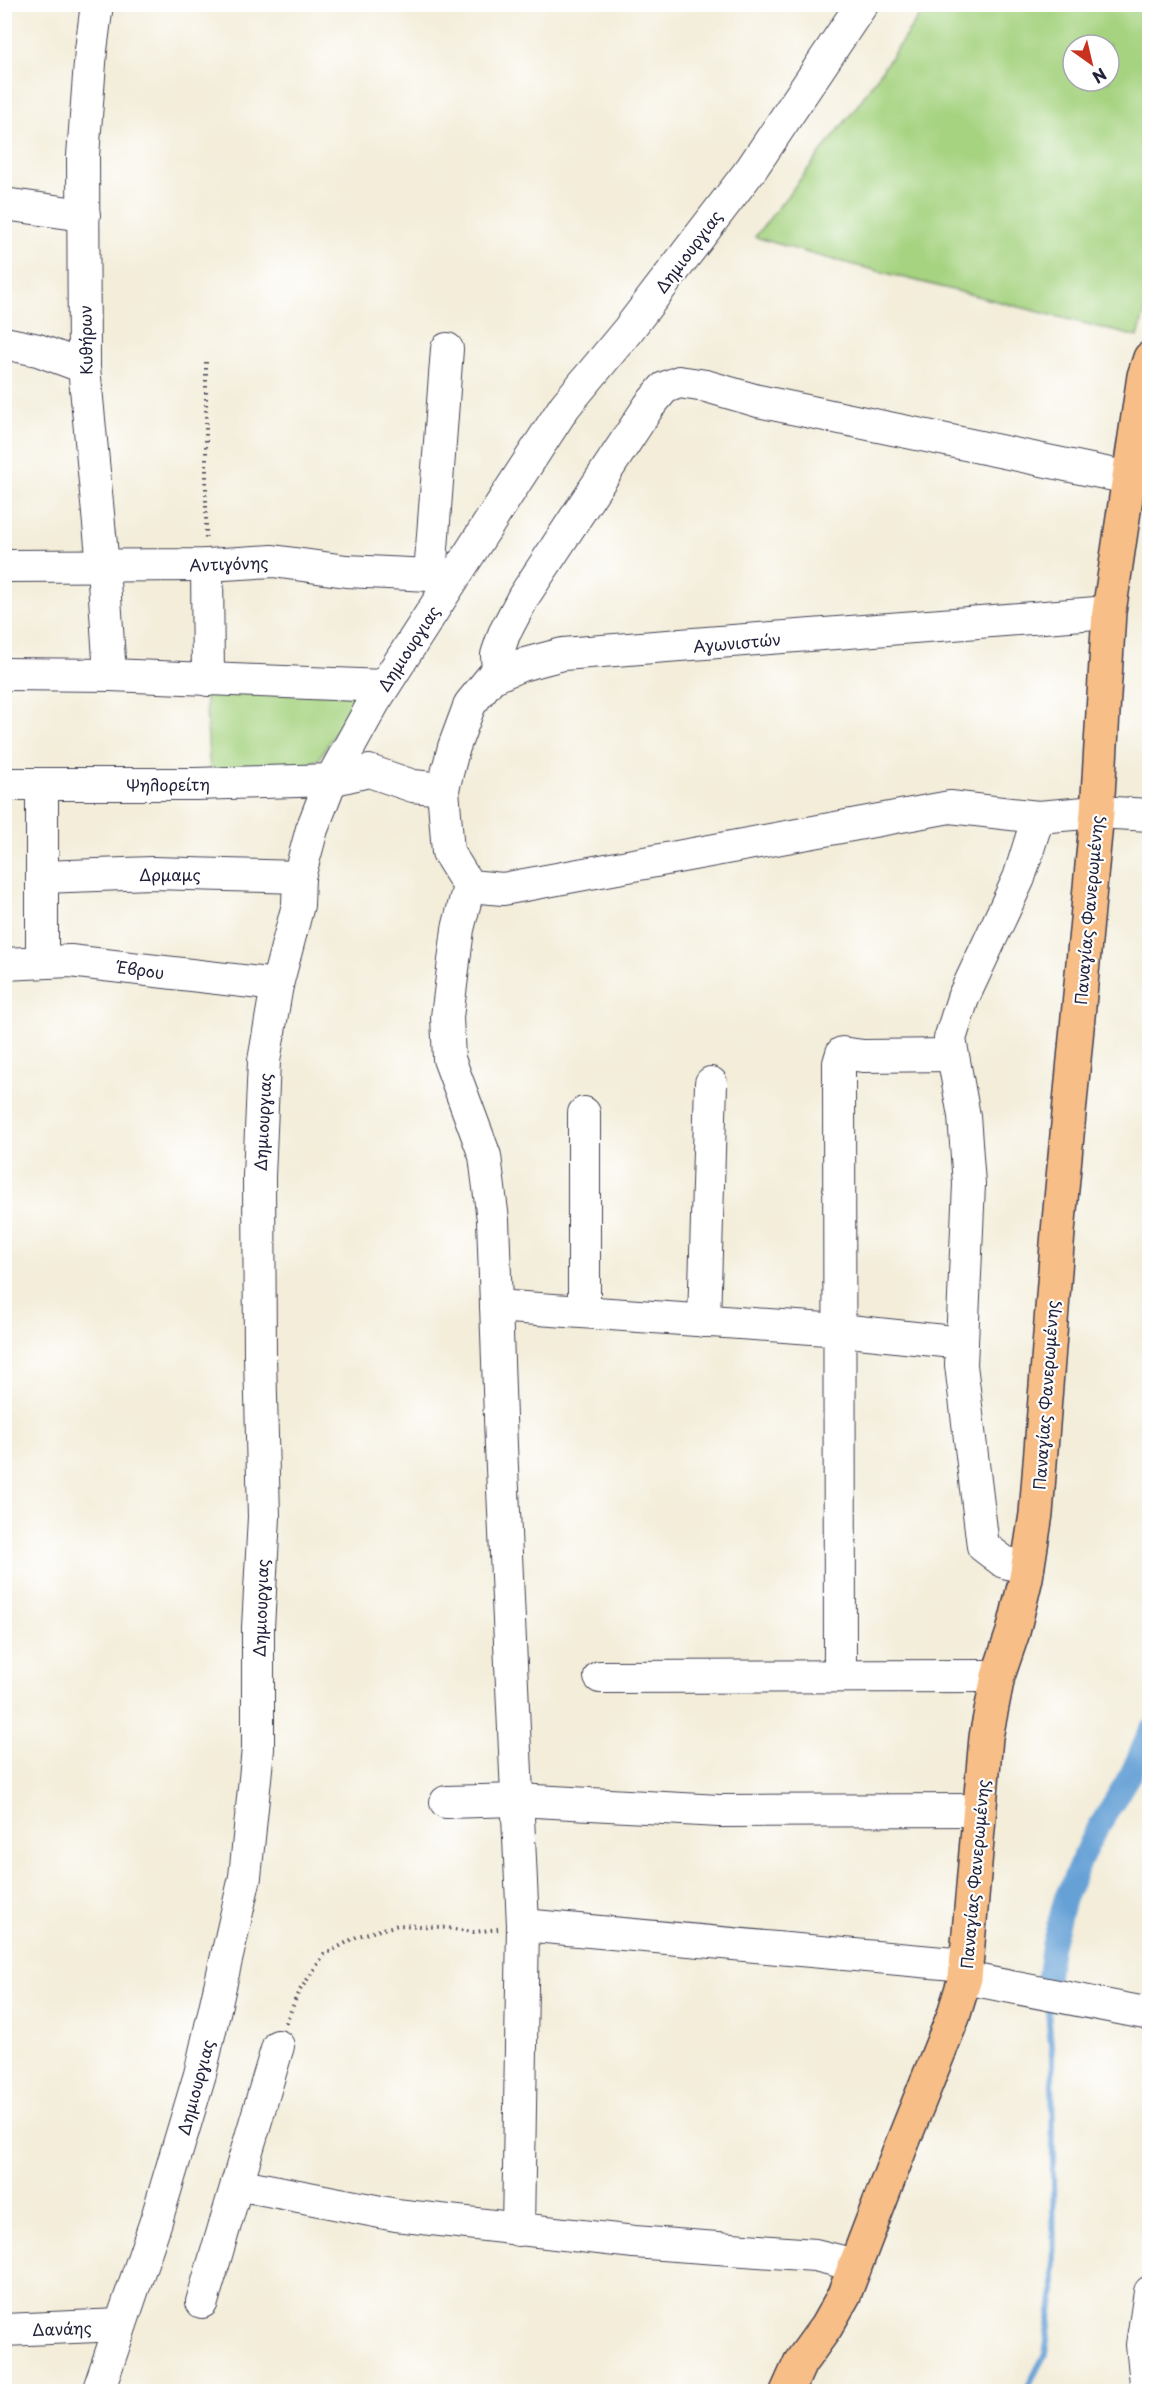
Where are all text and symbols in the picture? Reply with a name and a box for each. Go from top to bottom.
north arrow [1061,33,1121,93]
text: N [1088,63,1112,90]
street label: Δημιουργιας [649,205,727,297]
street label: Κυθήρων [72,305,98,375]
street label: Αντιγόνης [189,550,269,576]
street label: Δημιουργιας [371,600,445,696]
street label: Αγωνιστών [692,626,782,658]
street label: Ψηλορείτη [126,771,210,797]
street label: Παναγίας Φανερωμένης [1068,814,1108,1006]
street label: Δρμαμς [139,862,201,886]
street label: Έβρου [114,954,166,984]
street label: Δημιουργιας [247,1072,277,1172]
street label: Παναγίας Φανερωμένης [1026,1299,1064,1491]
street label: Δημιουργιας [246,1559,274,1657]
street label: Παναγίας Φανερωμένης [954,1778,994,1970]
street label: Δημιουργιας [171,2037,219,2137]
street label: Δανάης [32,2315,92,2341]

